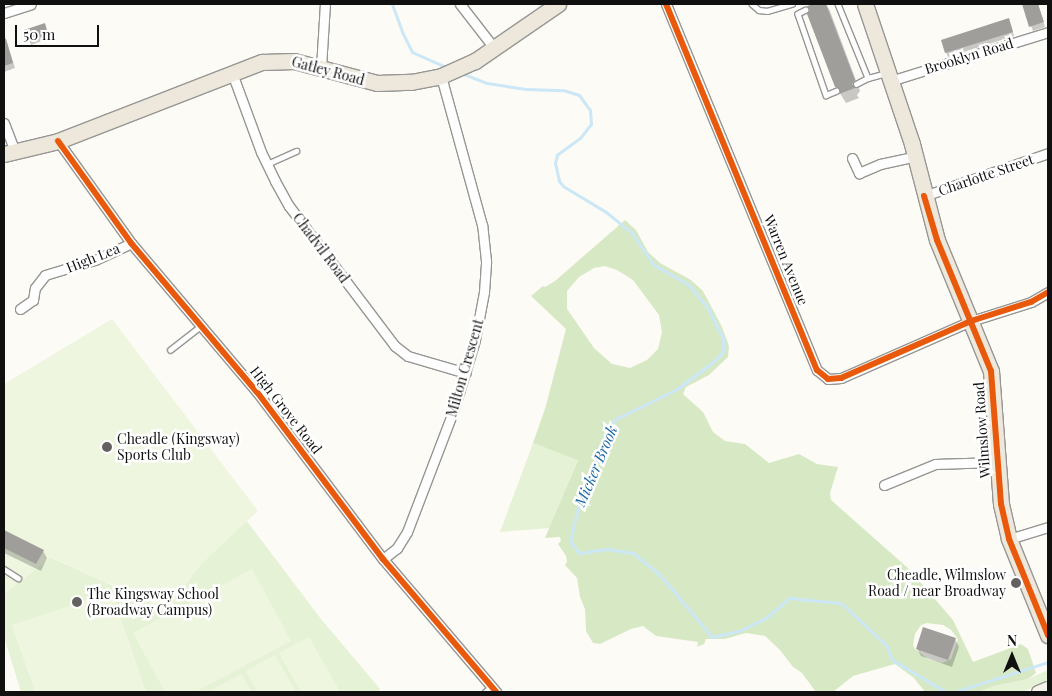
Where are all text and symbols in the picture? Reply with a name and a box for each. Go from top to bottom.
scale bar [18,15,101,47]
text: 50 m [23,24,55,44]
street label: Brooklyn Road [923,35,1015,77]
street label: Gatley Road [290,53,366,89]
street label: Charlotte Street [936,151,1036,199]
street label: Chadvil Road [289,210,353,286]
street label: Warren Avenue [760,212,812,308]
street label: High Lea [64,240,122,276]
street label: Milton Crescent [443,317,487,419]
street label: High Grove Road [247,363,325,457]
street label: Wilmslow Road [970,381,994,479]
water label: Micker Brook [571,423,621,509]
place label: Cheadle (Kingsway) Sports Club [117,431,240,464]
marker: Cheadle (Kingsway) Sports Club [101,441,113,453]
place label: Cheadle, Wilmslow Road / near Broadway [868,567,1006,600]
marker: Cheadle, Wilmslow Road / near Broadway [1010,577,1022,589]
place label: The Kingsway School (Broadway Campus) [87,586,219,618]
marker: The Kingsway School (Broadway Campus) [71,596,83,608]
north arrow [987,631,1037,681]
text: N [1007,631,1017,650]

